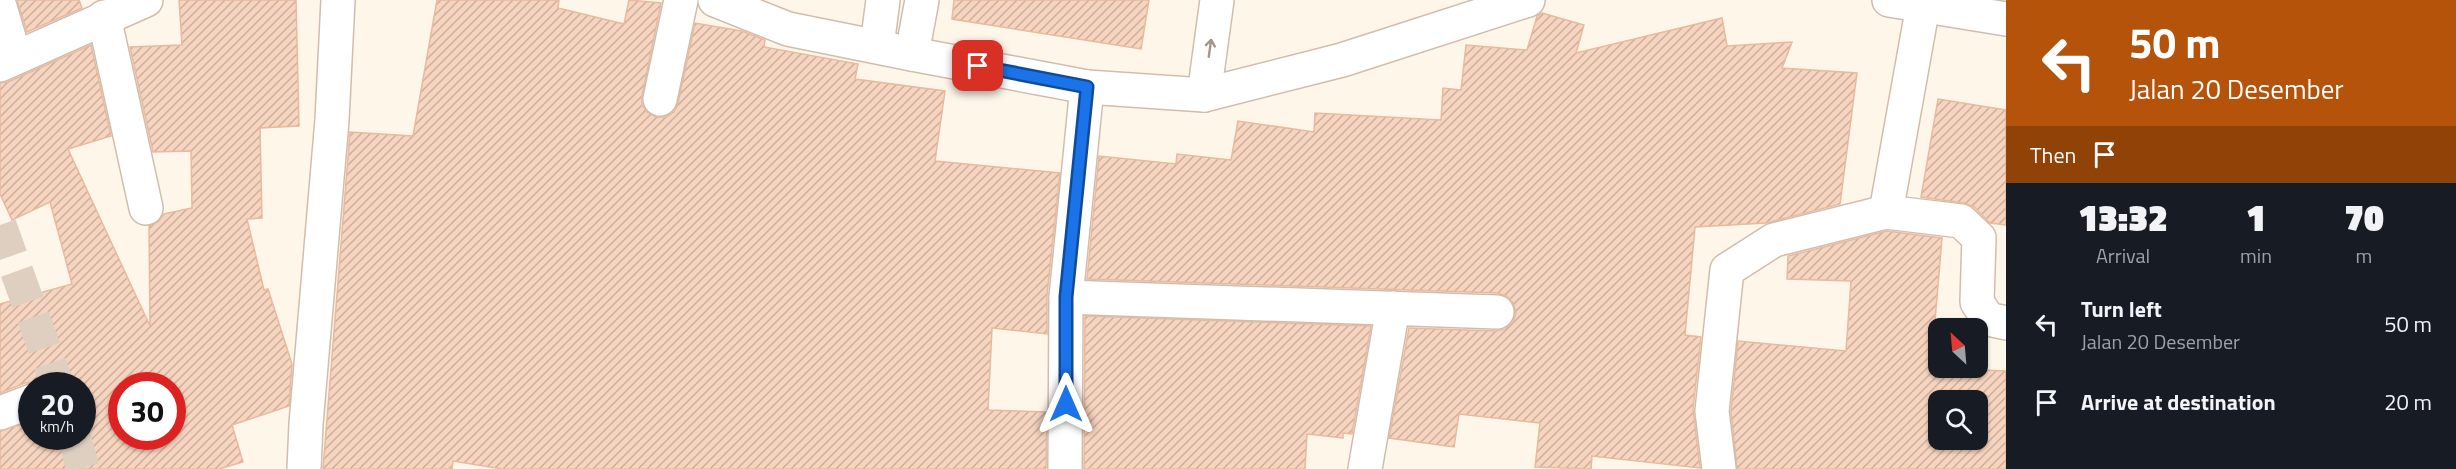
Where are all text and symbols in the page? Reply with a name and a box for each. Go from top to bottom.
text: 50 m [2129,10,2221,74]
icon: left [2030,24,2108,102]
one-way arrow [1205,38,1216,58]
pin [952,40,1003,91]
icon: arrive [961,49,994,82]
text: Jalan 20 Desember [2129,68,2344,109]
text: Then [2030,138,2076,172]
icon: arrive [2088,138,2121,171]
text: 13:32 [2078,190,2168,245]
text: 1 [2246,190,2266,245]
text: 70 [2344,190,2384,245]
text: Arrival [2096,240,2150,271]
text: min [2240,240,2272,271]
text: m [2356,240,2372,271]
text: Turn left [2081,292,2162,326]
text: 50 m [2384,307,2432,341]
icon: left [2030,308,2063,341]
north arrow [1928,318,1988,378]
map controls [1928,318,1988,450]
text: Jalan 20 Desember [2081,326,2240,357]
speed limit sign: 30 [108,372,186,450]
position arrow [1034,372,1098,436]
text: 20 [40,381,74,427]
text: Arrive at destination [2081,385,2276,419]
text: 20 m [2384,385,2432,419]
icon: arrive [2030,386,2063,419]
button: search [1928,390,1988,450]
text: km/h [40,415,74,438]

